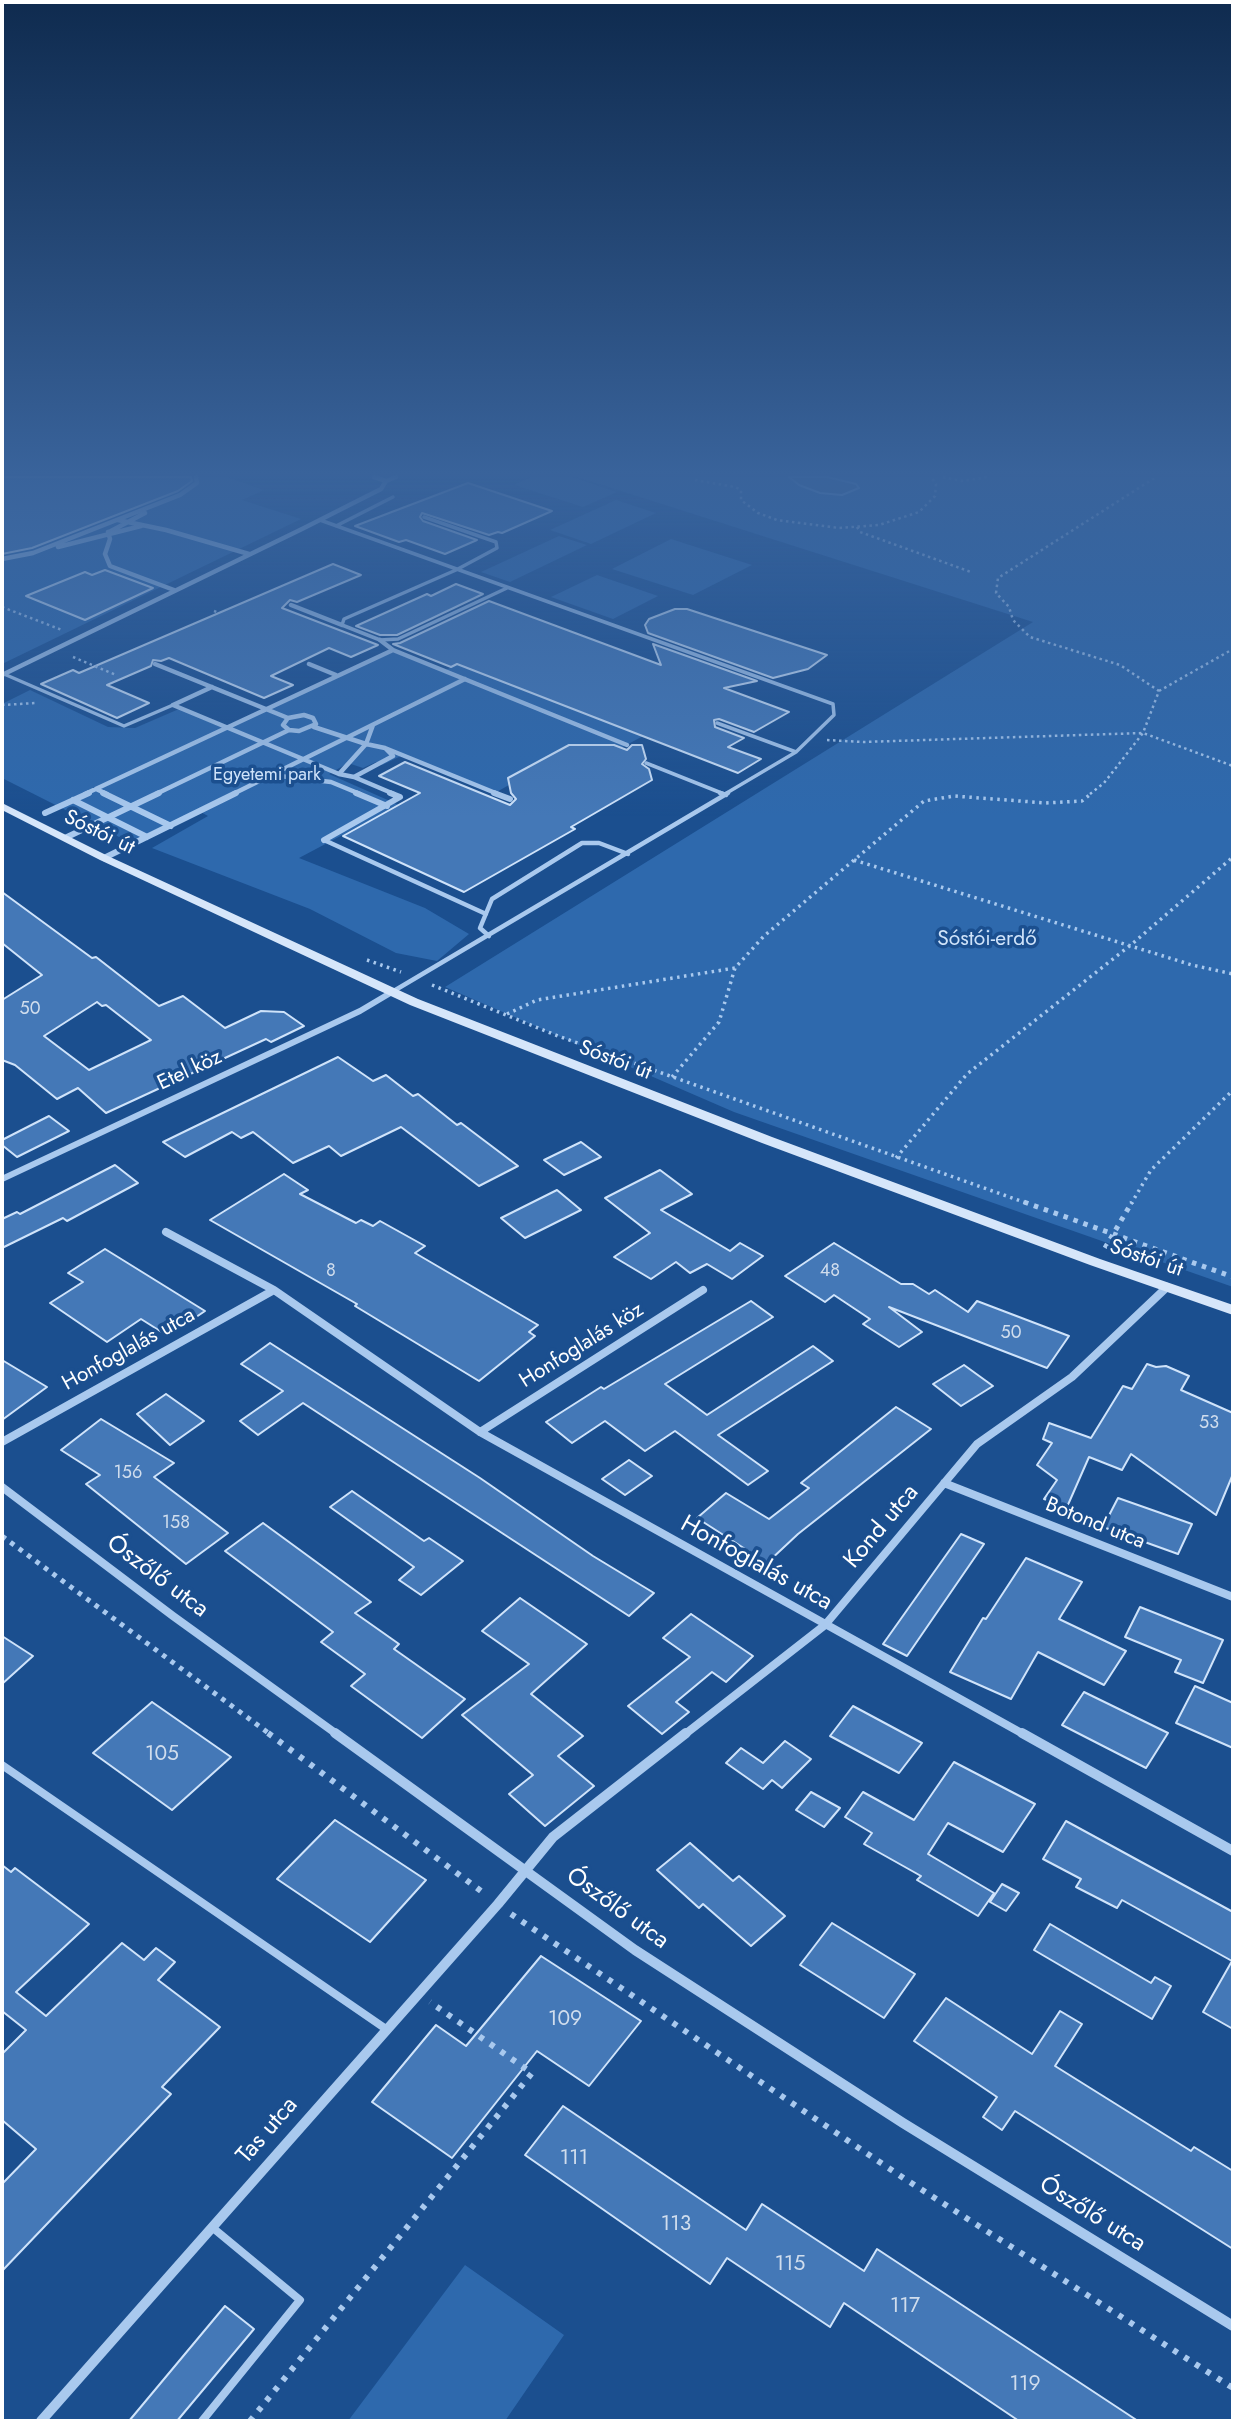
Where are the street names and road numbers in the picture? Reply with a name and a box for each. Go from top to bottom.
street label: Sóstói út [59,805,139,861]
street label: Sóstói út [575,1036,655,1086]
street label: Etel köz [154,1045,226,1097]
street label: Sóstói út [1106,1235,1186,1283]
street label: Honfoglalás köz [515,1298,649,1394]
street label: Honfoglalás utca [58,1303,200,1397]
street label: Kond utca [839,1479,925,1575]
street label: Botond utca [1042,1493,1148,1555]
street label: Honfoglalás utca [675,1510,837,1618]
street label: Ószőlő utca [100,1529,214,1625]
street label: Ószőlő utca [560,1862,674,1956]
street label: Tas utca [231,2092,305,2170]
street label: Ószőlő utca [1033,2171,1151,2259]

